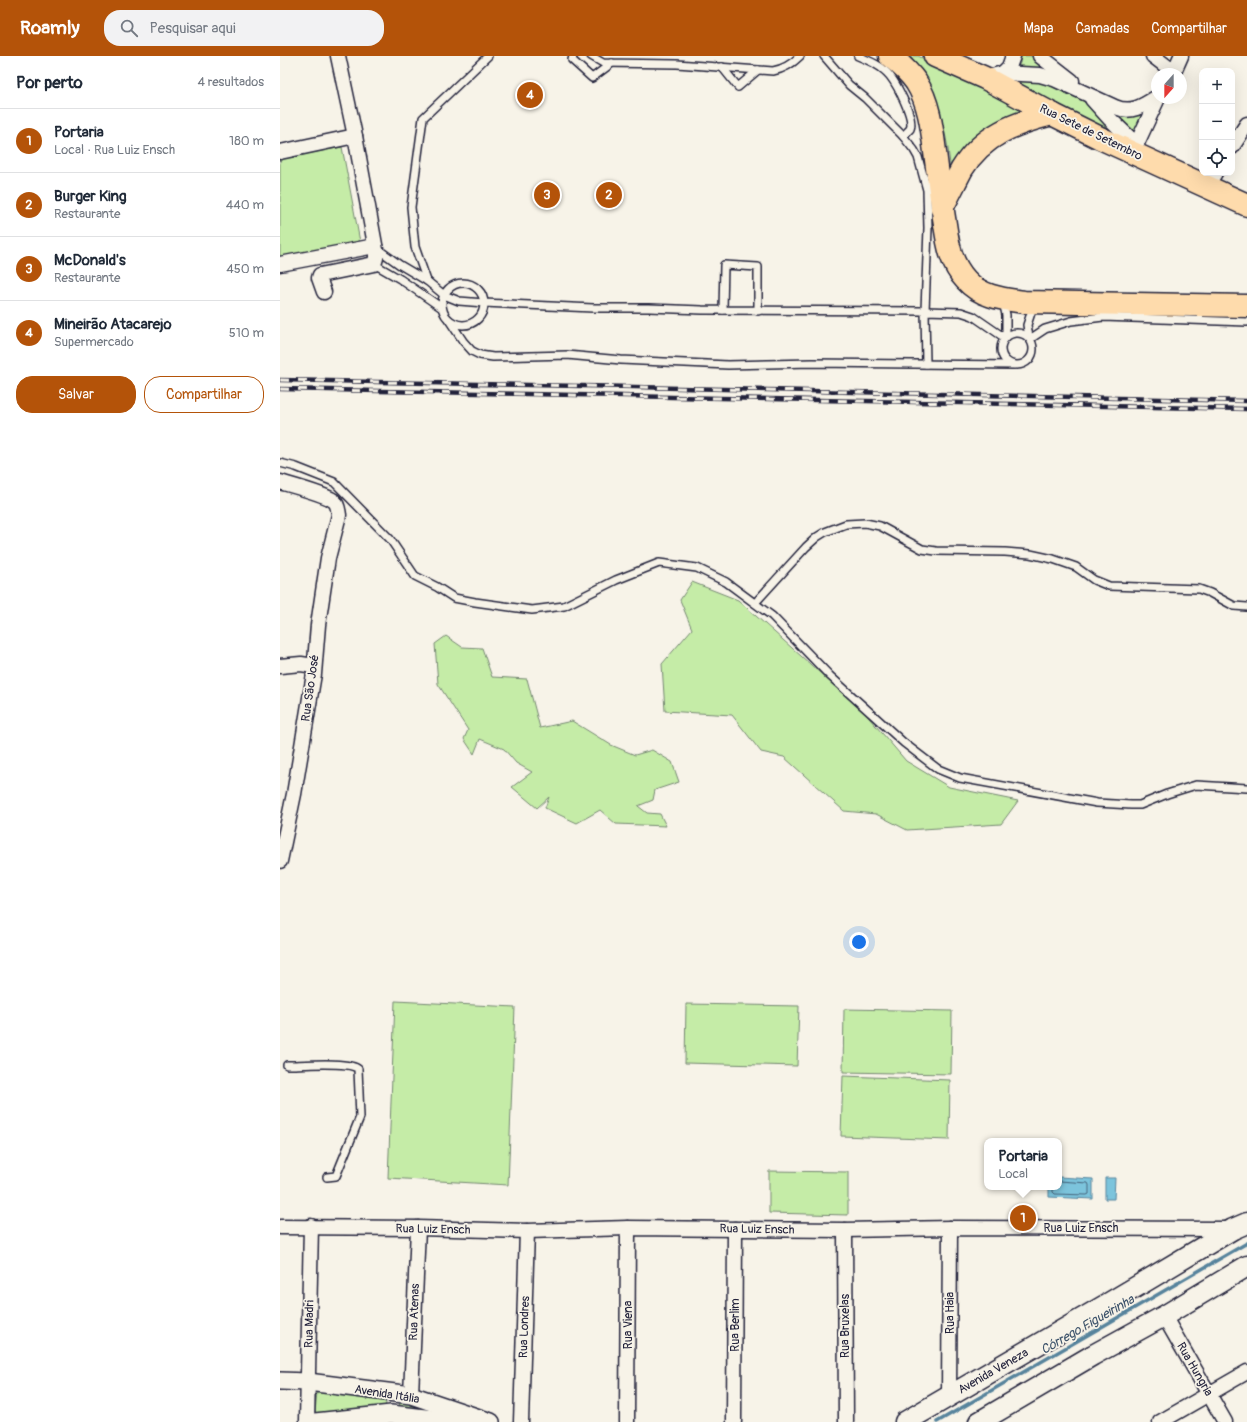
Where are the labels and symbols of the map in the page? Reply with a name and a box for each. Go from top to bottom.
north arrow [1151,68,1187,104]
pin: 4 [517,80,543,110]
street label: Rua Sete de Setembro [1037,101,1145,164]
pin: 3 [534,180,560,210]
pin: 2 [596,180,622,210]
street label: Rua São José [298,654,323,722]
your location [849,932,869,952]
pin: 1 [1010,1203,1036,1233]
street label: Rua Luiz Ensch [395,1221,471,1238]
street label: Rua Luiz Ensch [719,1221,795,1238]
street label: Rua Luiz Ensch [1044,1221,1119,1236]
street label: Rua Atenas [406,1283,423,1341]
water label: Córrego Figueirinha [1038,1291,1138,1358]
street label: Rua Haia [943,1292,958,1334]
street label: Rua Bruxelas [838,1293,853,1358]
street label: Rua Londres [516,1295,533,1358]
street label: Rua Berlim [728,1298,743,1352]
street label: Rua Madri [302,1300,317,1348]
street label: Rua Viena [621,1300,636,1349]
street label: Rua Hungria [1173,1340,1216,1399]
street label: Avenida Veneza [955,1345,1031,1398]
street label: Avenida Itália [353,1382,421,1407]

